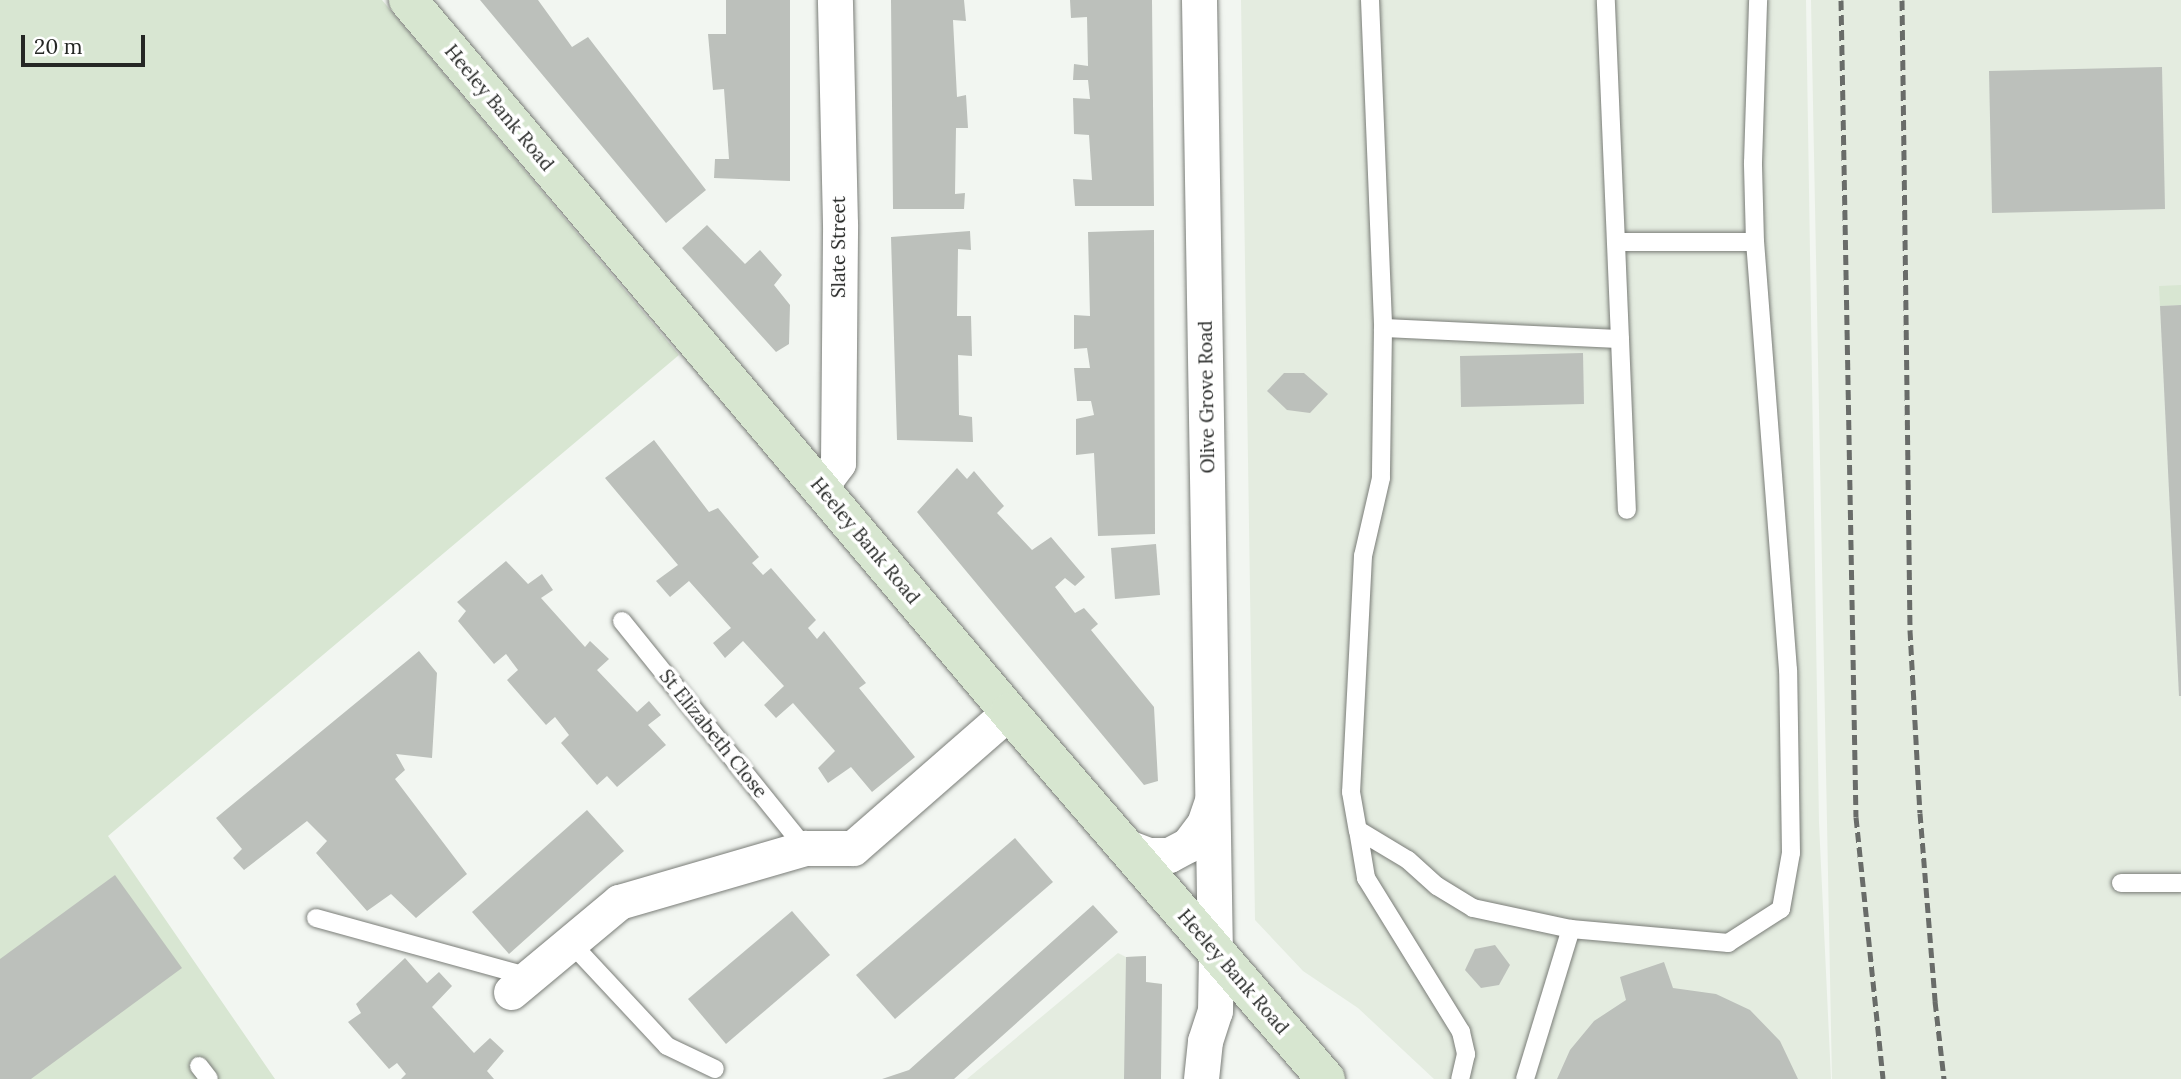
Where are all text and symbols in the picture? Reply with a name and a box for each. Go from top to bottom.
scale bar [24,21,149,65]
text: 20 m [34,33,83,60]
street label: Heeley Bank Road [440,40,558,176]
street label: Slate Street [828,196,850,298]
street label: Olive Grove Road [1194,320,1220,474]
street label: Heeley Bank Road [806,473,924,609]
street label: St Elizabeth Close [654,665,772,803]
street label: Heeley Bank Road [1173,905,1293,1039]

